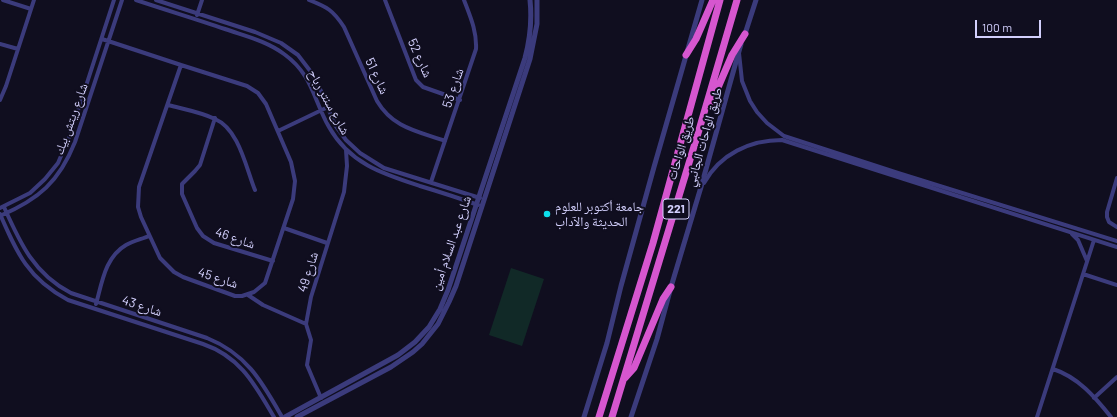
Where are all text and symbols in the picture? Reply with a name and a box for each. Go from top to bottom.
scale bar [977,12,1043,38]
text: 100 m [982,20,1012,34]
street label: شارع 52 [404,36,436,80]
street label: شارع 51 [362,55,392,97]
street label: شارع 53 [439,66,467,110]
street label: شارع سنتر رباح [305,67,353,137]
street label: شارع ريتش بيك [51,81,91,157]
street label: طريق الواحات الجانبي [682,86,726,188]
street label: طريق الواحات [664,114,698,182]
street label: شارع عبد السلام أمين [427,194,475,292]
place label: جامعة أكتوبر للعلوم الحديثة والآداب [555,199,644,230]
road number: 221 [663,199,689,219]
marker: جامعة أكتوبر للعلوم الحديثة والآداب [542,209,552,219]
street label: شارع 46 [213,224,257,252]
street label: شارع 49 [295,250,321,294]
street label: شارع 45 [196,264,240,292]
street label: شارع 43 [120,292,164,320]

